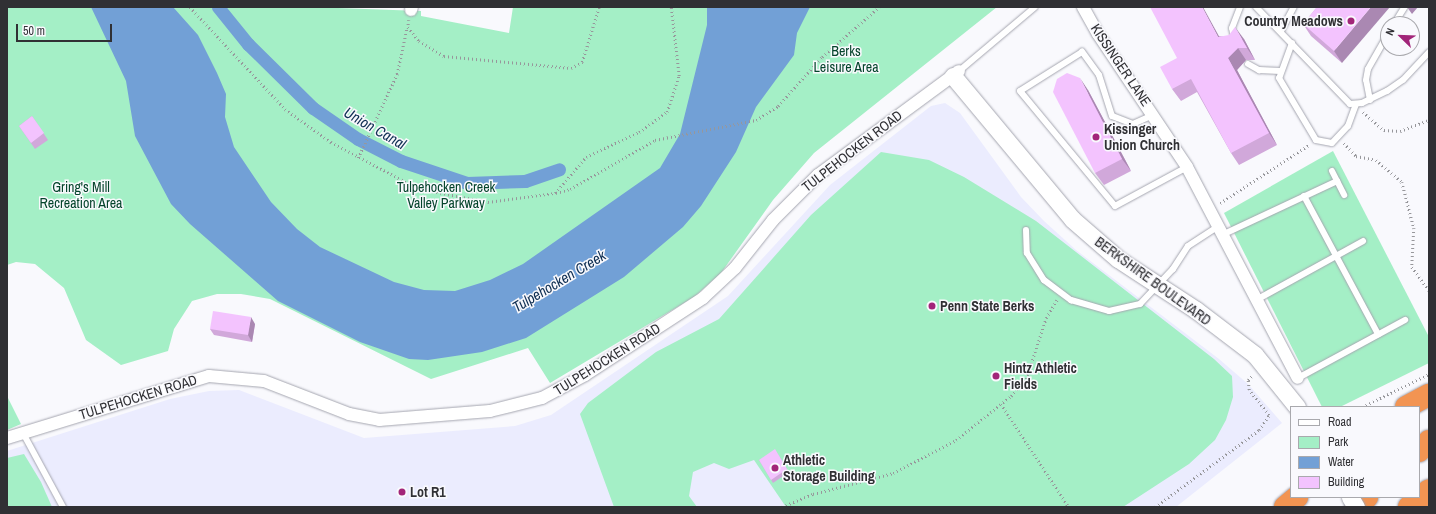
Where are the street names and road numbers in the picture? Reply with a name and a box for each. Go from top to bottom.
street label: KISSINGER LANE [1087,21,1155,109]
street label: TULPEHOCKEN ROAD [799,107,905,195]
street label: BERKSHIRE BOULEVARD [1092,233,1214,329]
street label: TULPEHOCKEN ROAD [551,319,663,399]
street label: TULPEHOCKEN ROAD [77,371,199,423]

